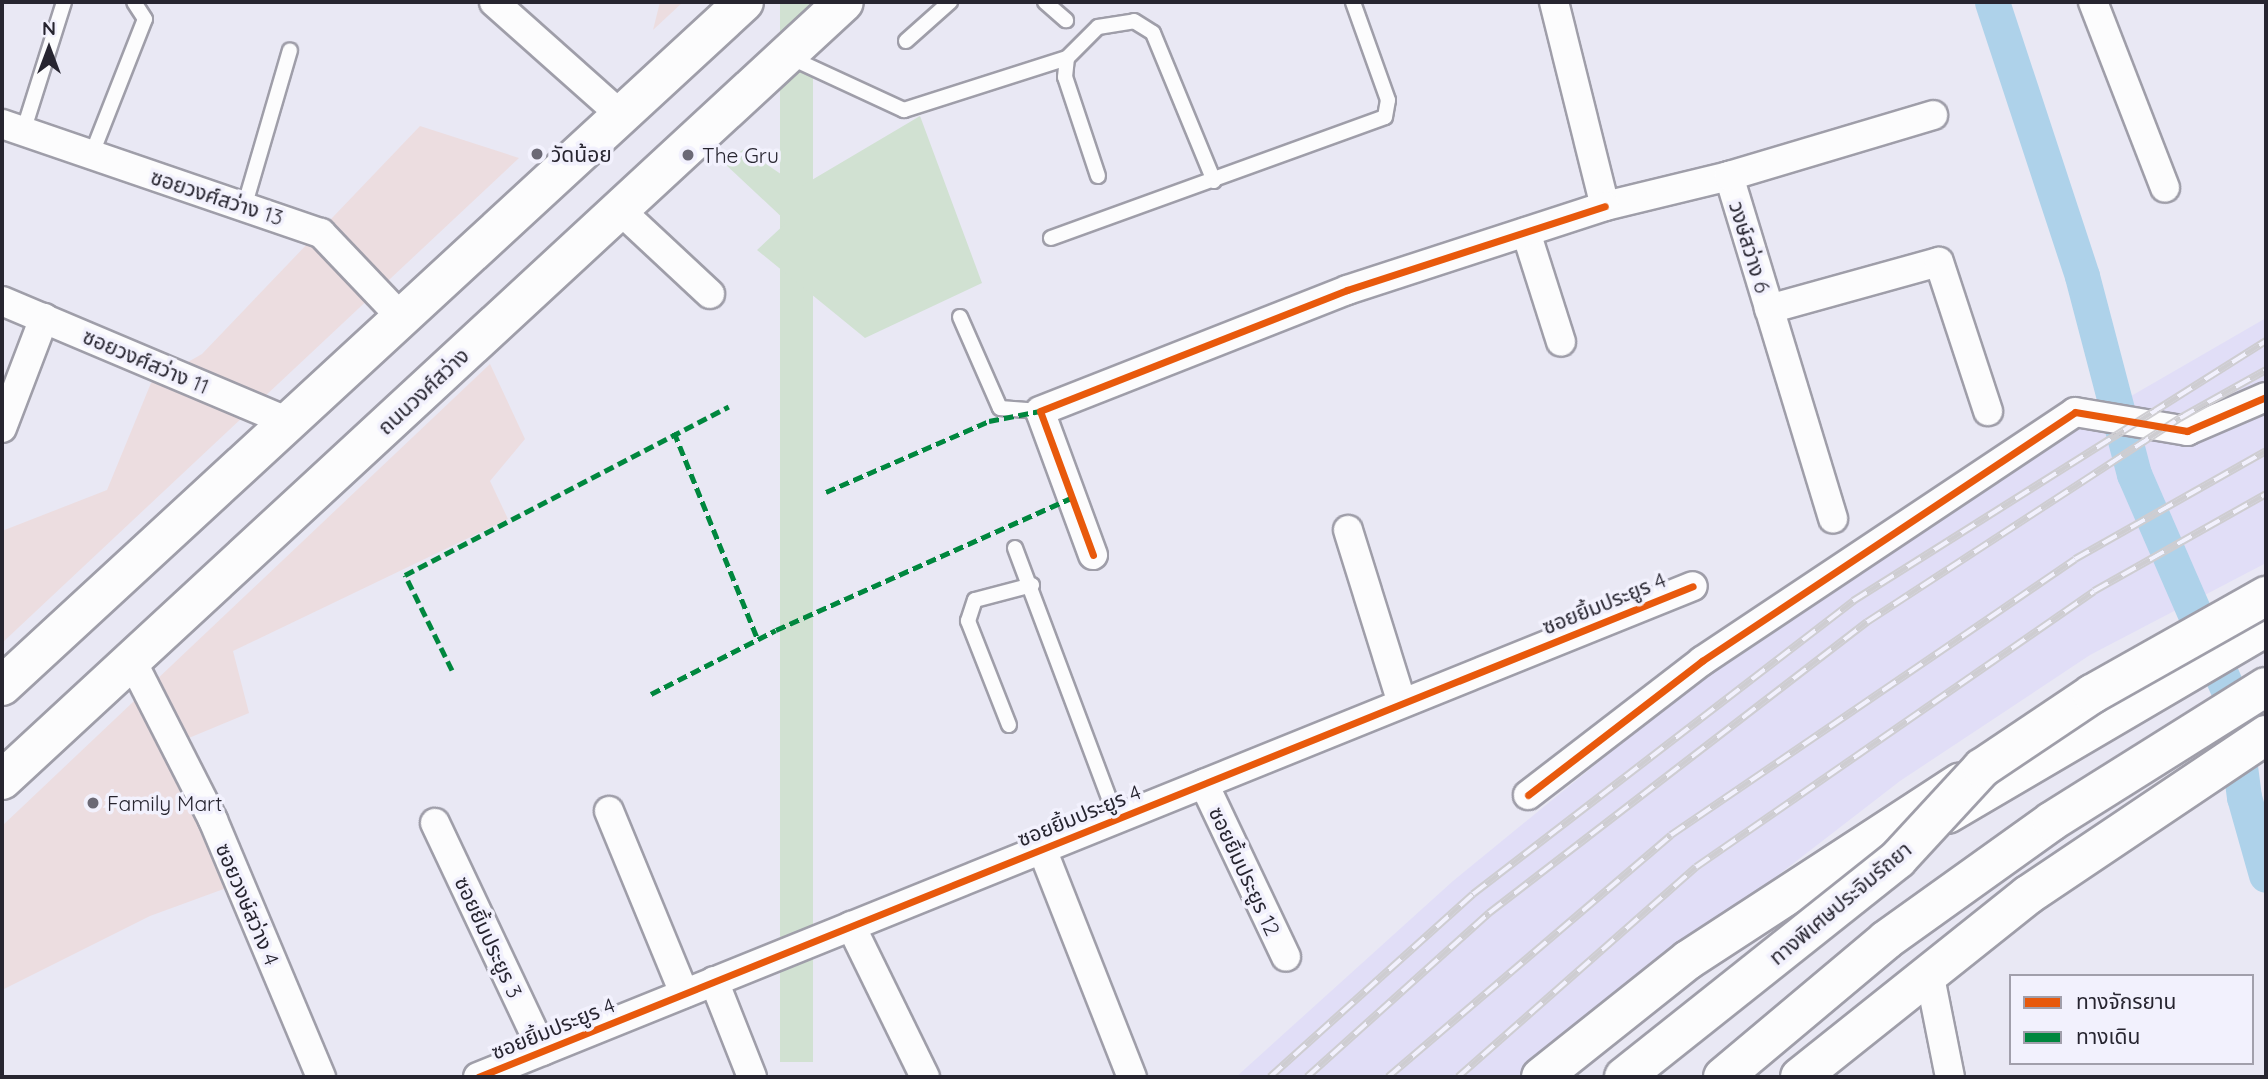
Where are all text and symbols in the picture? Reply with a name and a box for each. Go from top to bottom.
north arrow [14,14,84,84]
text: N [42,16,56,40]
place label: วัดน้อย [551,141,612,167]
place label: The Gru [702,142,779,168]
marker: วัดน้อย [529,146,545,162]
marker: The Gru [680,147,696,163]
street label: ซอยวงศ์สว่าง 13 [148,164,286,230]
street label: วงษ์สว่าง 6 [1724,198,1776,296]
street label: ซอยวงศ์สว่าง 11 [79,323,213,399]
street label: ถนนวงศ์สว่าง [372,342,474,440]
street label: ซอยยิ้มประยูร 4 [1538,567,1670,639]
street label: ซอยยิ้มประยูร 4 [1013,779,1145,851]
place label: Family Mart [107,790,222,816]
marker: Family Mart [85,795,101,811]
street label: ซอยยิ้มประยูร 12 [1204,802,1286,940]
street label: ทางพิเศษประจิมรัถยา [1764,836,1916,970]
street label: ซอยวงษ์สว่าง 4 [211,839,285,969]
street label: ซอยยิ้มประยูร 3 [450,872,528,1002]
legend [2009,974,2254,1065]
text: ทางจักรยาน [2076,988,2177,1014]
street label: ซอยยิ้มประยูร 4 [487,992,619,1064]
text: ทางเดิน [2076,1023,2140,1049]

